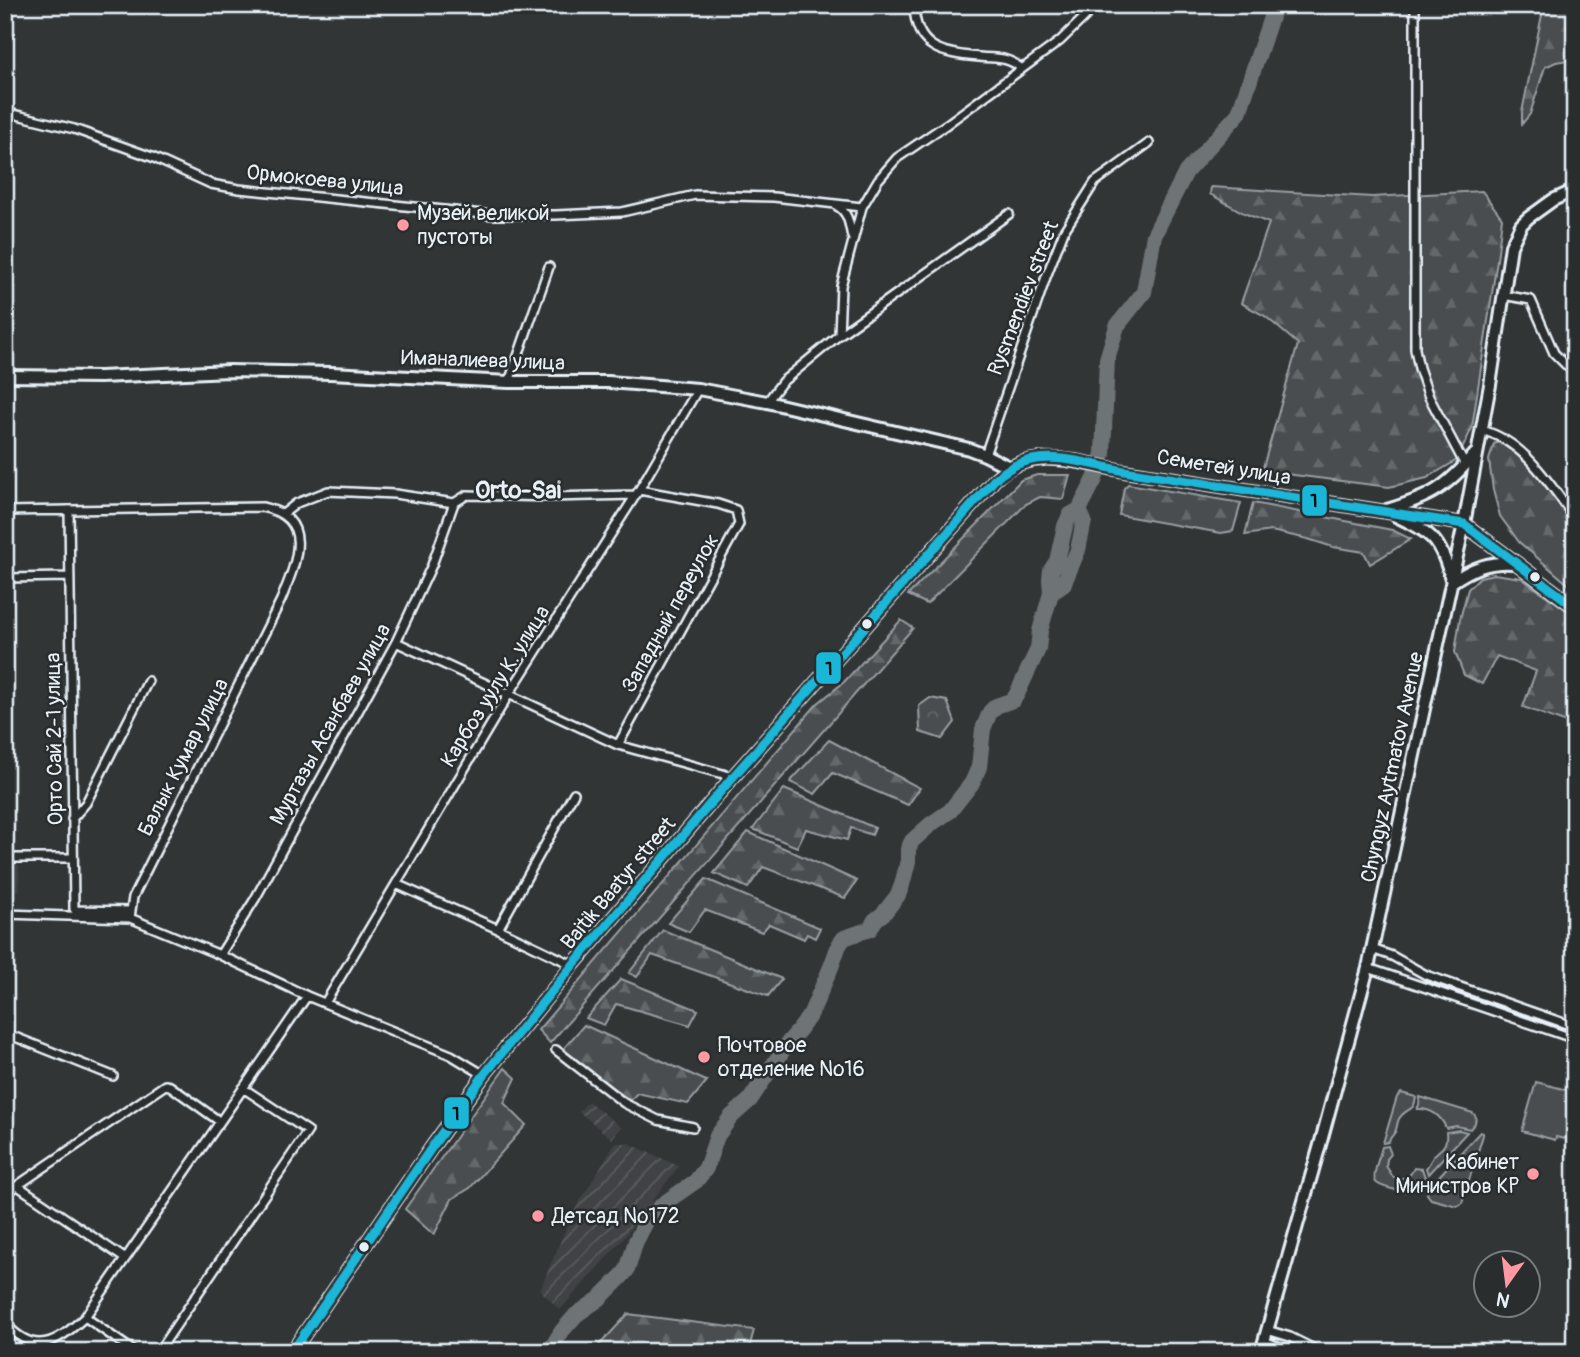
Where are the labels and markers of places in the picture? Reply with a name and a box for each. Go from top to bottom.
place label: Музей великой пустоты [417,200,549,251]
marker: Музей великой пустоты [395,217,411,233]
unlabelled marker [1528,570,1542,584]
unlabelled marker [860,617,874,631]
place label: Почтовое отделение №16 [718,1032,865,1083]
marker: Почтовое отделение №16 [696,1049,712,1065]
place label: Кабинет Министров КР [1395,1149,1520,1200]
marker: Кабинет Министров КР [1525,1166,1541,1182]
place label: Детсад №172 [551,1203,680,1230]
marker: Детсад №172 [530,1208,546,1224]
unlabelled marker [357,1240,371,1254]

